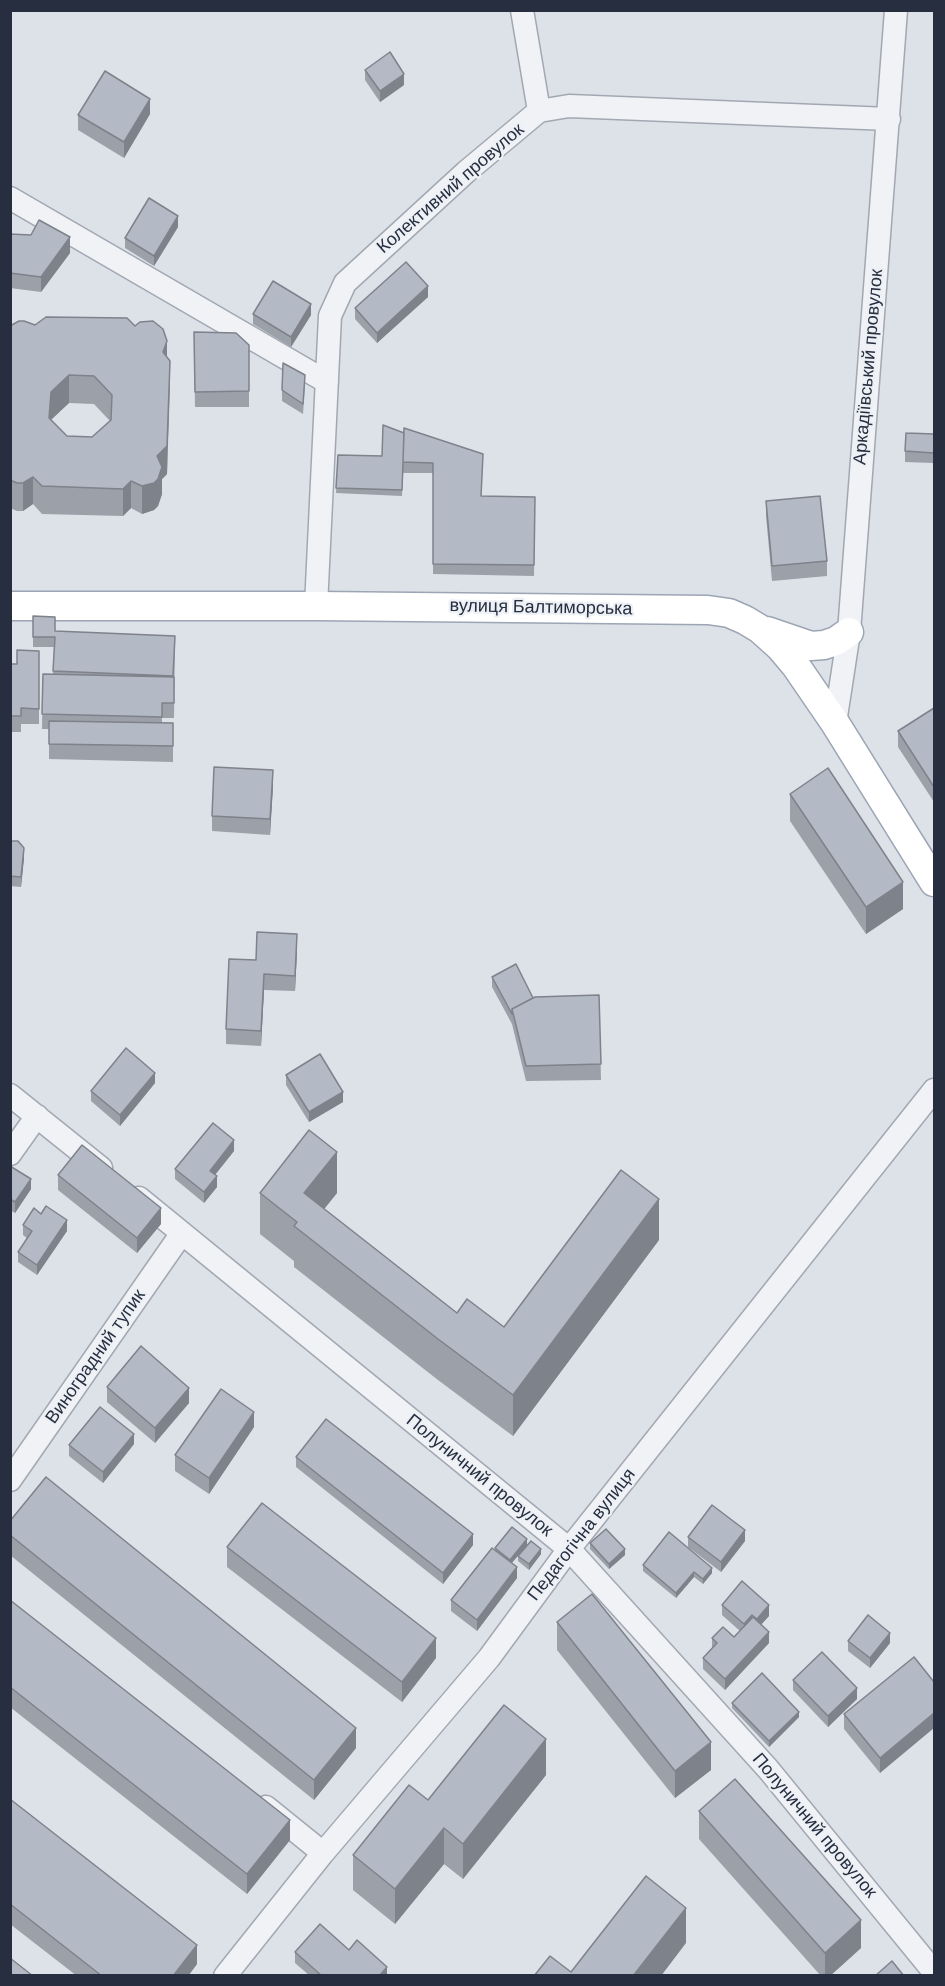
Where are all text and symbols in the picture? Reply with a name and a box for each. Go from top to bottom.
street label: Колективний провулок [373,119,529,259]
street label: Аркадіївський провулок [850,268,888,466]
street label: вулиця Балтиморська [449,596,633,620]
street label: Виноградний тупик [42,1286,150,1428]
street label: Полуничний провулок [401,1410,557,1542]
street label: Педагогічна вулиця [524,1464,640,1606]
street label: Полуничний провулок [747,1749,881,1903]

